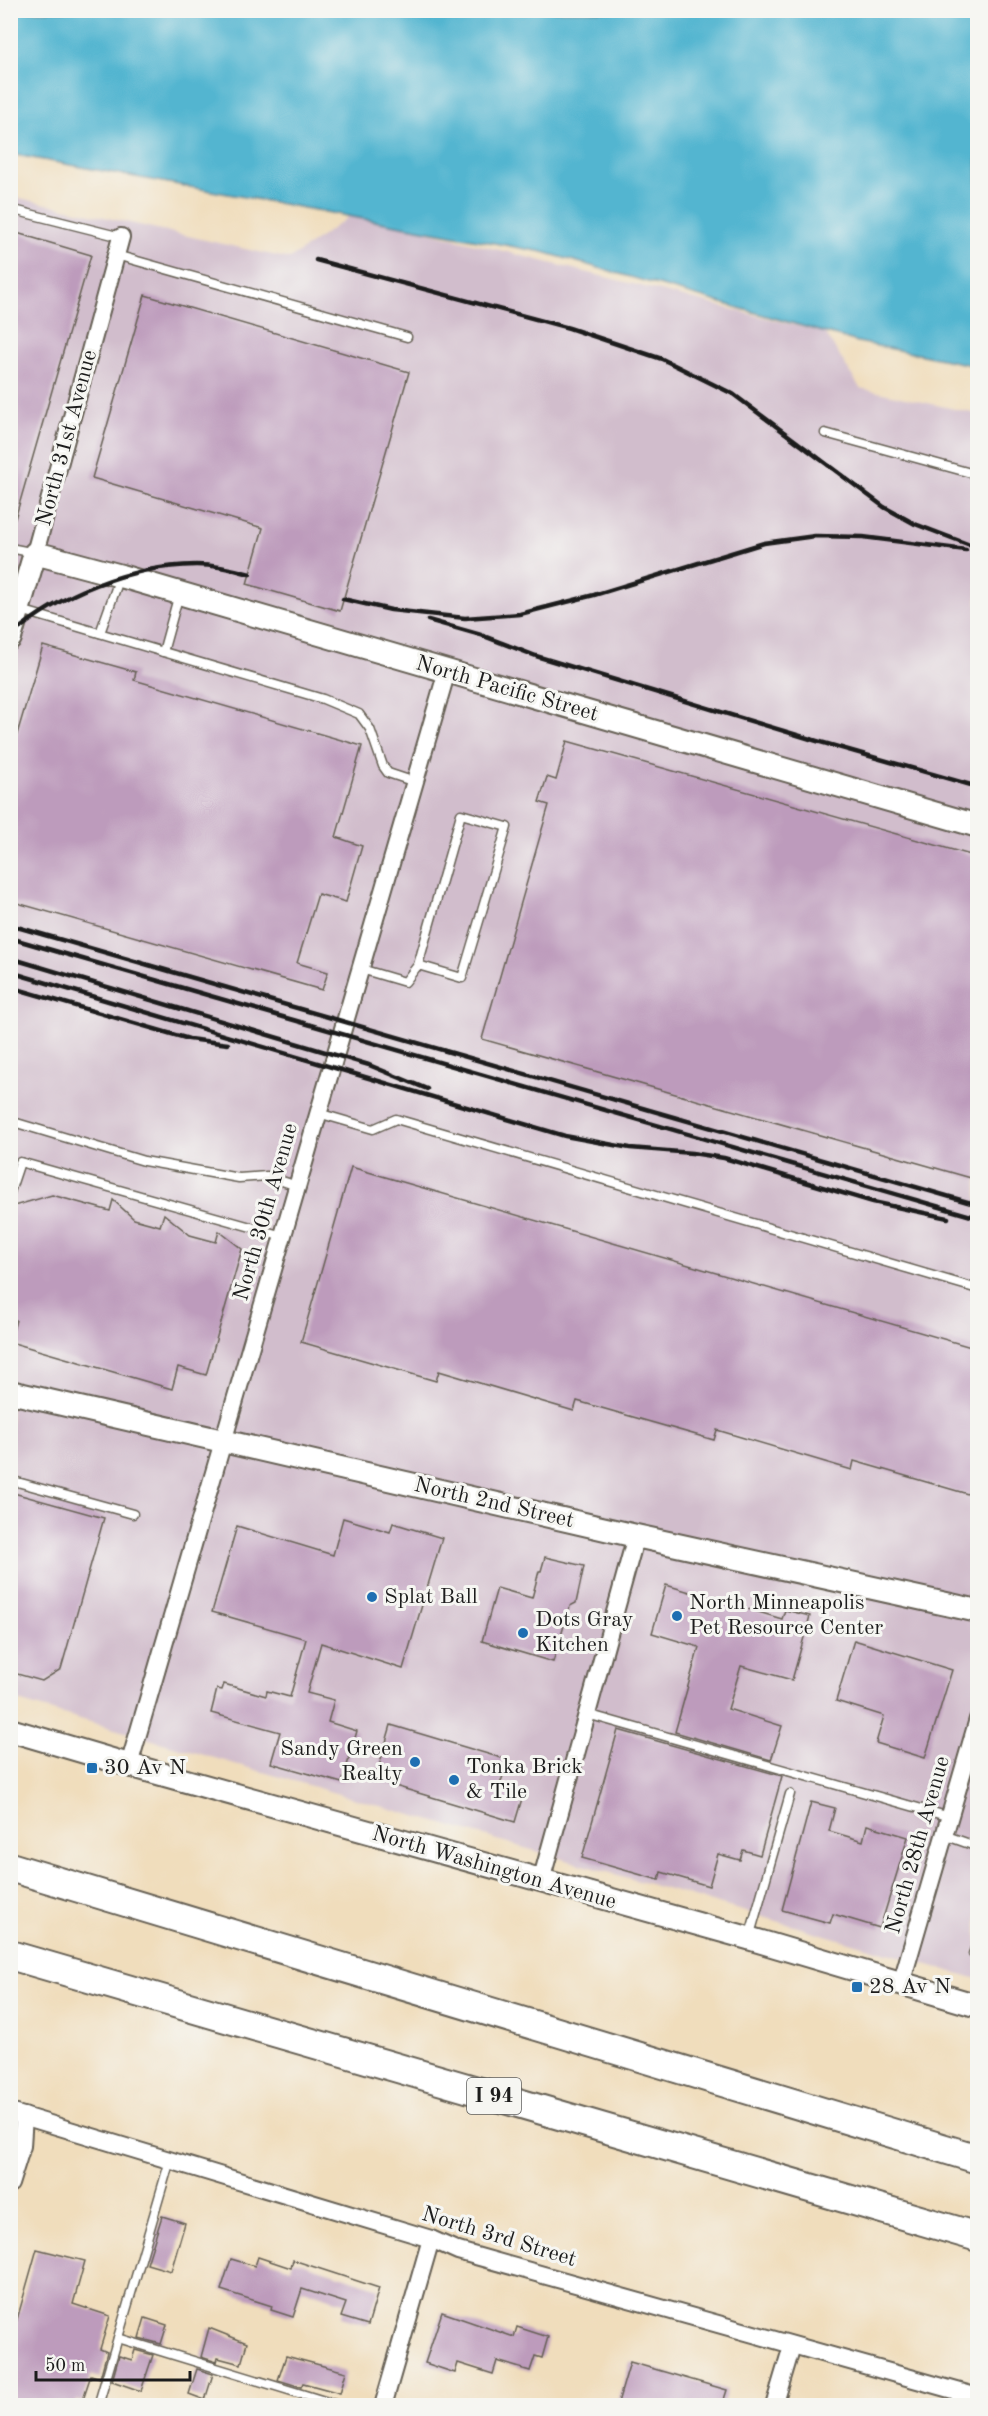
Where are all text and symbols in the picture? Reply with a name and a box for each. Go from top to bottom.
street label: North 31st Avenue [33,347,101,529]
street label: North Pacific Street [413,652,601,726]
street label: North 30th Avenue [230,1121,302,1303]
street label: North 2nd Street [412,1474,576,1532]
place label: Splat Ball [384,1586,478,1608]
marker: Splat Ball [365,1590,379,1604]
place label: North Minneapolis Pet Resource Center [689,1592,883,1639]
place label: Dots Gray Kitchen [535,1609,634,1656]
marker: North Minneapolis Pet Resource Center [670,1609,684,1623]
marker: Dots Gray Kitchen [516,1626,530,1640]
place label: Sandy Green Realty [280,1738,403,1785]
street label: North 28th Avenue [882,1754,954,1936]
marker: Sandy Green Realty [408,1755,422,1769]
place label: Tonka Brick & Tile [466,1756,583,1803]
place label: 30 Av N [104,1757,186,1779]
marker: 30 Av N [85,1761,99,1775]
marker: Tonka Brick & Tile [447,1773,461,1787]
street label: North Washington Avenue [369,1823,619,1913]
place label: 28 Av N [869,1976,951,1998]
marker: 28 Av N [850,1980,864,1994]
road number: I 94 [467,2078,521,2114]
street label: North 3rd Street [419,2203,579,2271]
scale bar [36,2344,190,2382]
text: 50 m [45,2357,85,2375]

